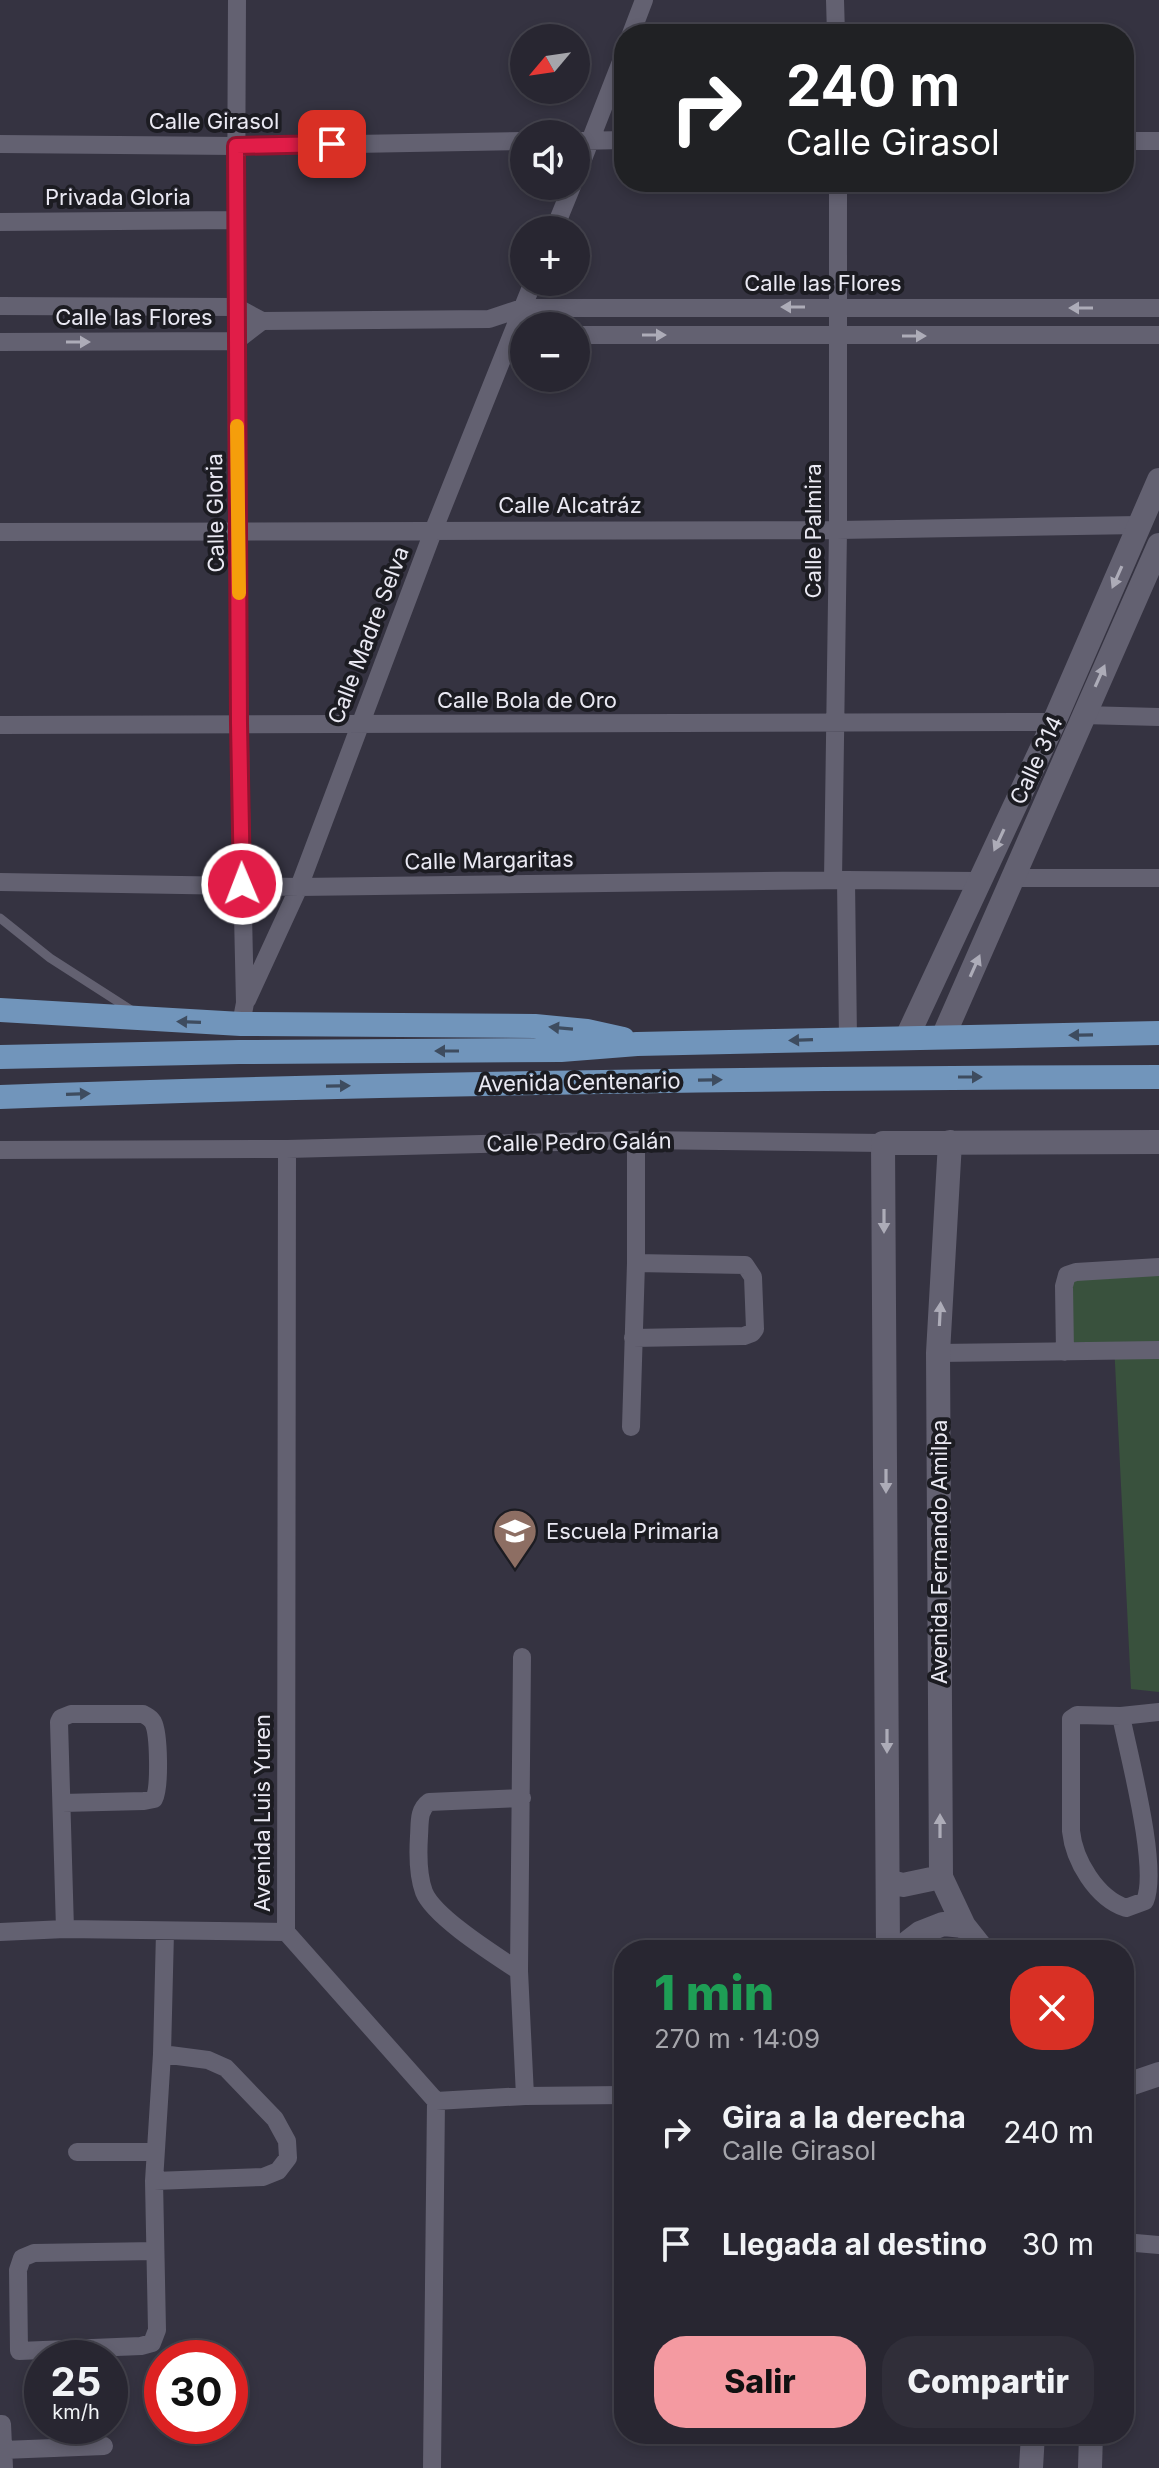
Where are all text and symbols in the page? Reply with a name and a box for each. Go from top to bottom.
north arrow [510,24,590,104]
map controls [510,24,590,392]
text: 240 m [786,52,960,120]
icon: right [654,56,758,160]
street label: Calle Girasol [149,108,279,134]
pin [298,110,366,178]
button: sound [510,120,590,200]
text: Calle Girasol [786,120,1000,164]
icon: arrive [310,122,354,166]
street label: Privada Gloria [45,184,191,210]
button: + [510,216,590,296]
street label: Calle las Flores [744,270,902,296]
one-way arrow [780,301,805,313]
one-way arrow [1068,302,1093,314]
street label: Calle las Flores [55,304,213,330]
button: − [510,312,590,392]
one-way arrow [642,329,667,342]
one-way arrow [902,330,927,342]
one-way arrow [66,336,91,348]
street label: Calle Gloria [201,453,229,573]
street label: Calle Palmira [800,463,826,599]
street label: Calle Alcatráz [498,492,642,518]
street label: Calle Madre Selva [322,543,414,727]
one-way arrow [1110,565,1123,589]
one-way arrow [1093,664,1107,688]
street label: Calle Bola de Oro [437,687,617,713]
street label: Calle 314 [1004,712,1068,808]
one-way arrow [992,828,1006,851]
position arrow [200,842,284,926]
street label: Calle Margaritas [404,846,574,874]
one-way arrow [968,954,981,978]
one-way arrow [176,1016,201,1029]
one-way arrow [548,1021,573,1034]
one-way arrow [1068,1028,1093,1041]
one-way arrow [788,1033,813,1046]
one-way arrow [434,1045,459,1057]
street label: Avenida Centenario [477,1067,681,1097]
one-way arrow [958,1071,983,1083]
one-way arrow [698,1074,723,1087]
one-way arrow [326,1080,351,1092]
one-way arrow [66,1088,91,1101]
street label: Calle Pedro Galán [486,1127,672,1157]
one-way arrow [878,1209,890,1234]
one-way arrow [934,1301,947,1326]
street label: Avenida Fernando Amilpa [926,1420,952,1684]
one-way arrow [880,1469,892,1494]
school or university icon: Escuela Primaria [491,1507,539,1570]
place label: Escuela Primaria [546,1518,719,1544]
street label: Avenida Luis Yuren [249,1714,275,1912]
one-way arrow [881,1729,893,1754]
one-way arrow [934,1813,946,1838]
text: 1 min [654,1963,774,2022]
button: close [1010,1966,1094,2050]
text: 270 m · 14:09 [654,2023,820,2054]
text: Gira a la derecha [722,2099,966,2135]
icon: right [654,2110,698,2154]
text: 240 m [1003,2114,1094,2150]
text: Calle Girasol [722,2135,876,2166]
icon: arrive [654,2222,698,2266]
text: Llegada al destino [722,2226,987,2262]
text: 30 m [1022,2226,1094,2262]
button: Salir [654,2336,866,2428]
button: Compartir [882,2336,1094,2428]
speed limit sign: 30 [144,2340,248,2444]
text: 25 [51,2357,101,2406]
text: km/h [52,2400,100,2424]

